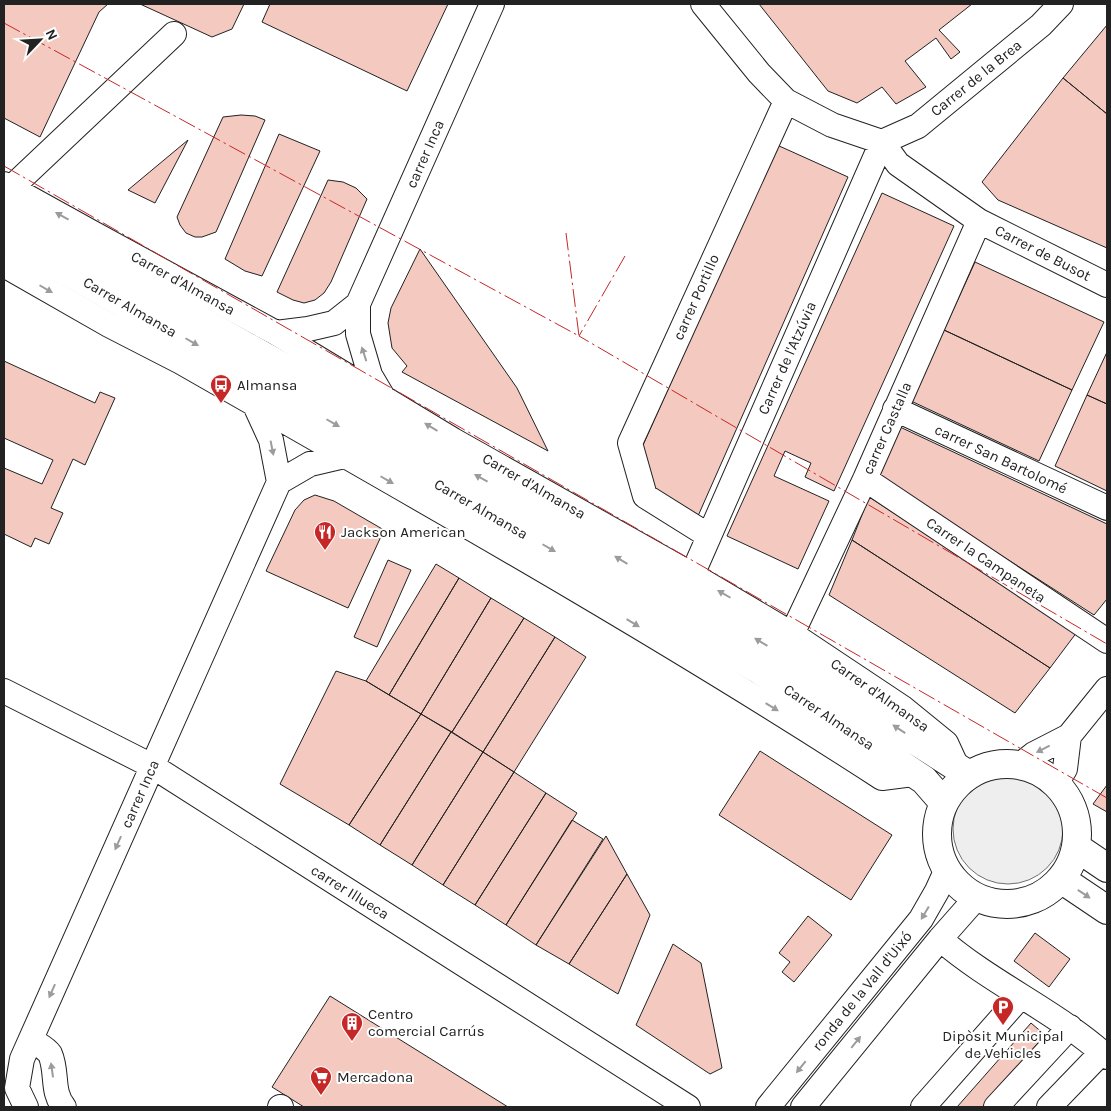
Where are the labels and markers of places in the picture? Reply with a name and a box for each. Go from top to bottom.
bus stop icon: Almansa [209,373,233,404]
place label: Almansa [237,376,297,394]
restaurant icon: Jackson American [313,520,337,551]
place label: Jackson American [341,523,466,541]
parking icon: Dipòsit Municipal de Vehicles [991,995,1015,1026]
place label: Centro comercial Carrús [368,1005,485,1040]
building icon: Centro comercial Carrús [340,1011,364,1042]
place label: Dipòsit Municipal de Vehicles [942,1027,1064,1062]
supermarket icon: Mercadona [309,1065,333,1096]
place label: Mercadona [337,1068,413,1086]

